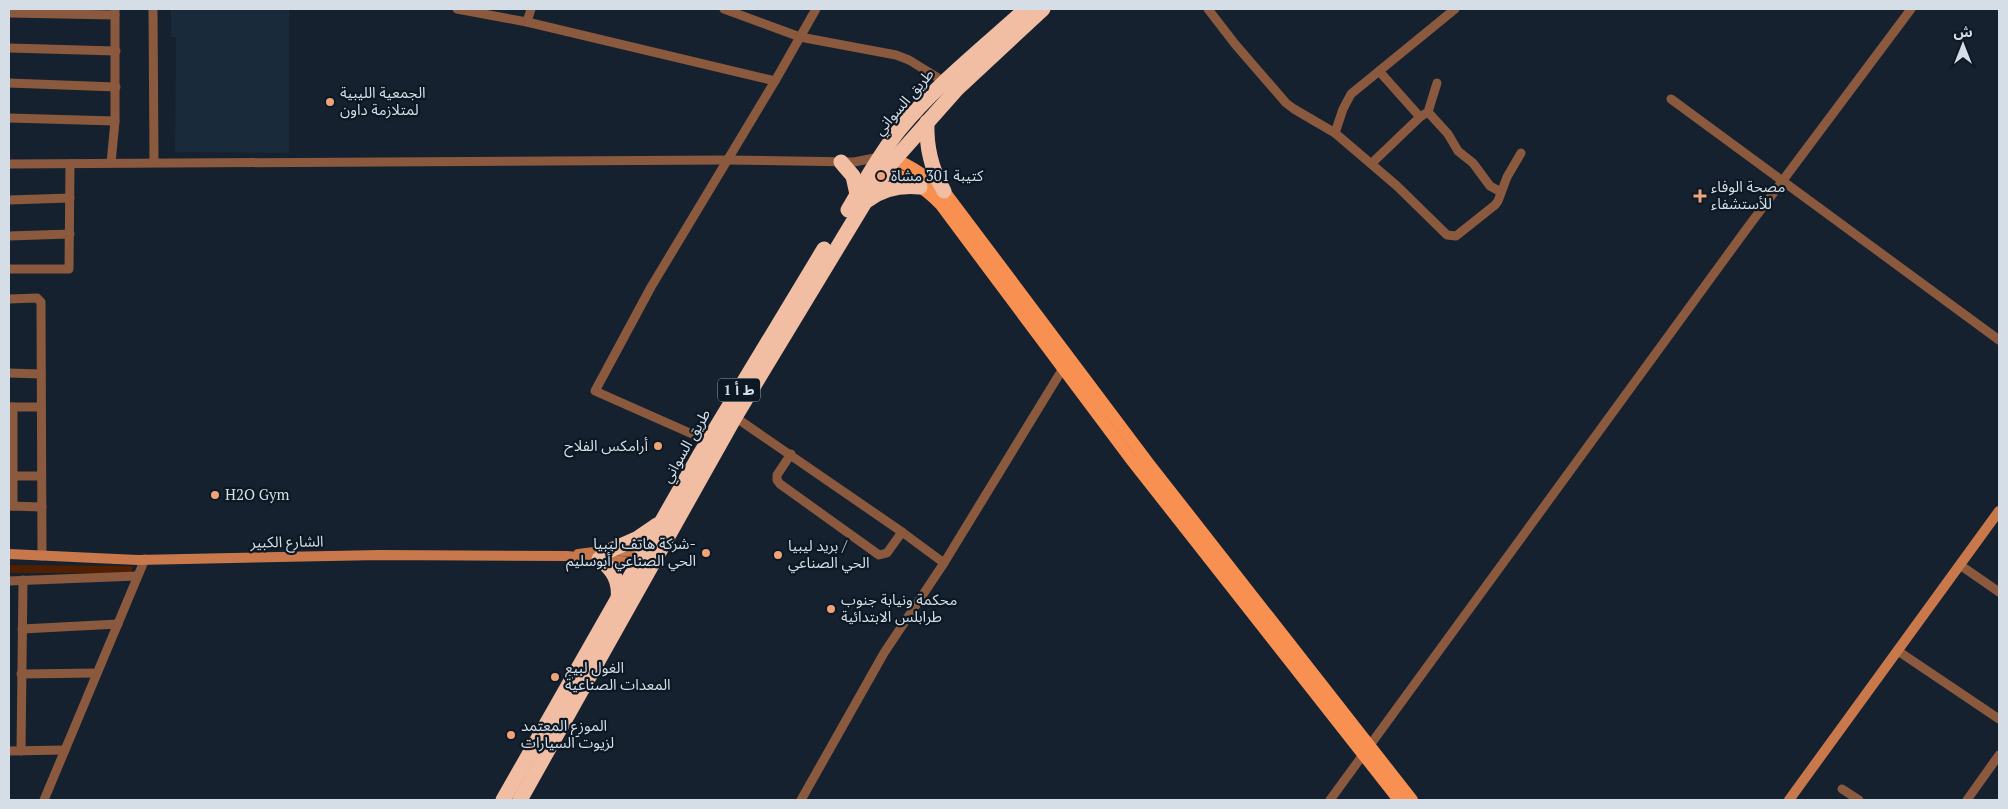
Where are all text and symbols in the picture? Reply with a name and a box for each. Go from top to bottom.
north arrow [1938,20,1988,70]
text: ش [1953,22,1973,41]
street label: طريق السواني [869,64,940,140]
place label: الجمعية الليبية لمتلازمة داون [340,82,426,119]
marker: الجمعية الليبية لمتلازمة داون [324,96,336,108]
place label: كتيبة 301 مشاة [891,165,984,185]
marker: كتيبة 301 مشاة [875,170,887,182]
place label: مصحة الوفاء للأستشفاء [1711,176,1785,213]
marker: مصحة الوفاء للأستشفاء [1693,189,1707,203]
road number: ط أ 1 [718,378,760,402]
street label: طريق السواني [656,405,716,487]
place label: أرامكس الفلاح [564,435,648,458]
marker: أرامكس الفلاح [652,440,664,452]
place label: H2O Gym [225,484,290,504]
marker: H2O Gym [209,489,221,501]
street label: الشارع الكبير [249,530,324,555]
place label: شركة هاتف ليبيا- الحي الصناعي أبوسليم [566,533,696,572]
place label: بريد ليبيا / الحي الصناعي [788,535,870,574]
marker: شركة هاتف ليبيا- الحي الصناعي أبوسليم [700,547,712,559]
marker: بريد ليبيا / الحي الصناعي [772,549,784,561]
place label: محكمة ونيابة جنوب طرابلس الابتدائية [841,589,957,626]
marker: محكمة ونيابة جنوب طرابلس الابتدائية [825,603,837,615]
place label: الغول لبيع المعدات الصناعية [565,657,671,694]
marker: الغول لبيع المعدات الصناعية [549,671,561,683]
place label: الموزع المعتمد لزيوت السيارات [521,715,614,752]
marker: الموزع المعتمد لزيوت السيارات [505,729,517,741]

